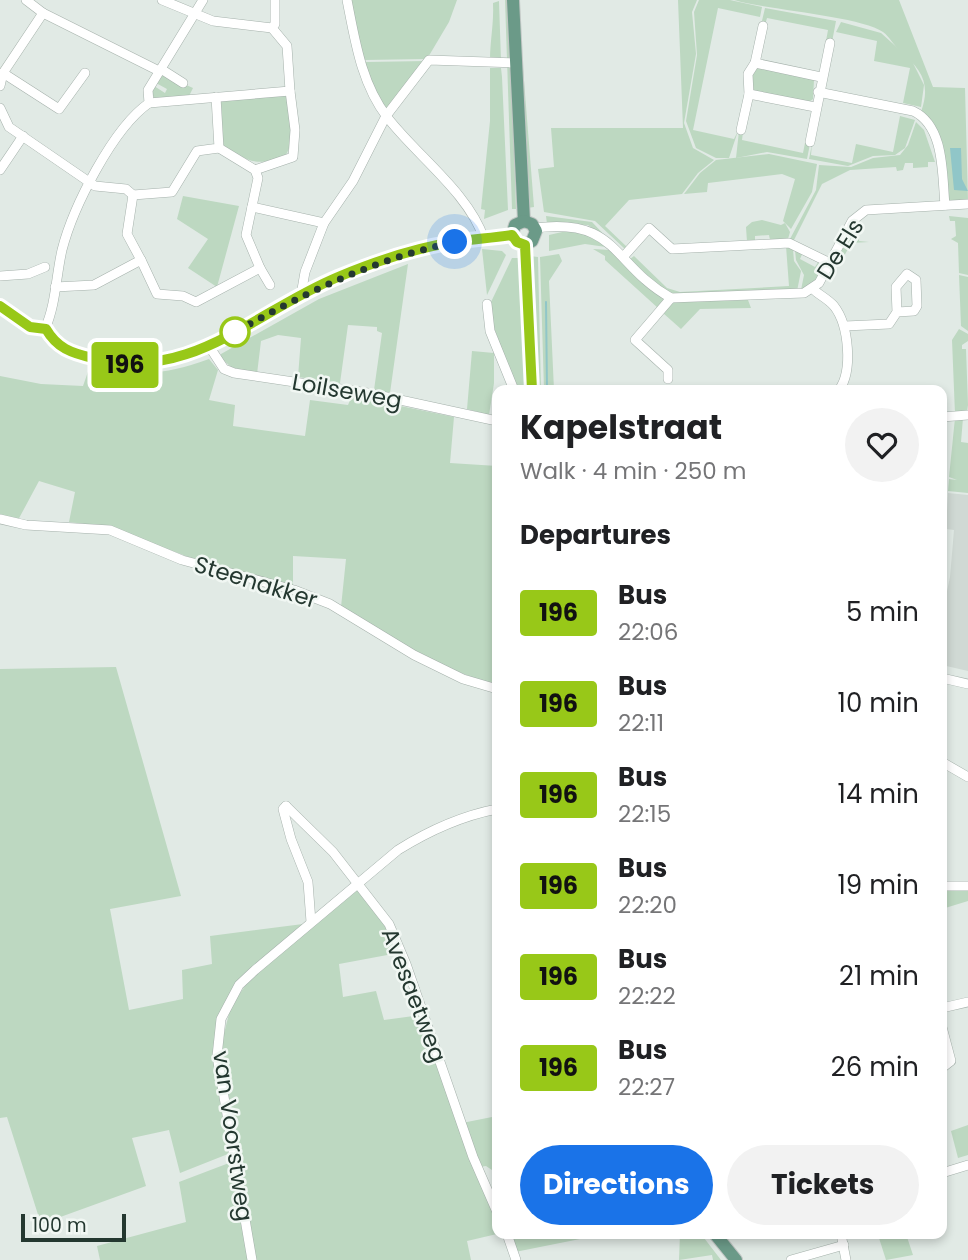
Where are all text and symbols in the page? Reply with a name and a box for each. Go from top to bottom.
street label: De Els [809,212,871,286]
your location [437,224,472,259]
unlabelled marker [220,317,250,347]
line badge: 196 [85,342,165,388]
text: 196 [105,348,145,381]
street label: Loilseweg [290,366,404,416]
text: Kapelstraat [520,404,722,451]
button: heart [845,408,919,482]
text: Walk · 4 min · 250 m [520,455,746,487]
text: Departures [520,517,671,553]
street label: Steenakker [190,548,322,616]
text: Bus [618,577,667,613]
text: 5 min [846,594,919,630]
text: 196 [539,596,578,629]
text: 22:06 [618,616,678,648]
text: Bus [618,668,667,704]
text: 10 min [838,685,919,721]
text: 196 [539,687,578,720]
text: 22:11 [618,707,664,739]
text: Bus [618,759,667,795]
text: 14 min [838,776,919,812]
text: 196 [539,778,578,811]
text: 22:15 [618,798,671,830]
text: Bus [618,850,667,886]
text: 19 min [838,867,919,903]
text: 196 [539,869,578,902]
text: 22:20 [618,889,677,921]
street label: Avesaetweg [374,923,454,1067]
text: Bus [618,941,667,977]
text: 21 min [839,958,919,994]
text: 196 [539,960,578,993]
text: 22:22 [618,980,676,1012]
text: Bus [618,1032,667,1068]
street label: van Voorstweg [205,1049,261,1223]
text: 26 min [831,1049,919,1085]
text: 196 [539,1051,578,1084]
text: 22:27 [618,1071,675,1103]
button: Directions [520,1145,713,1225]
button: Tickets [727,1145,919,1225]
scale bar [21,1211,126,1243]
text: 100 m [32,1212,87,1239]

